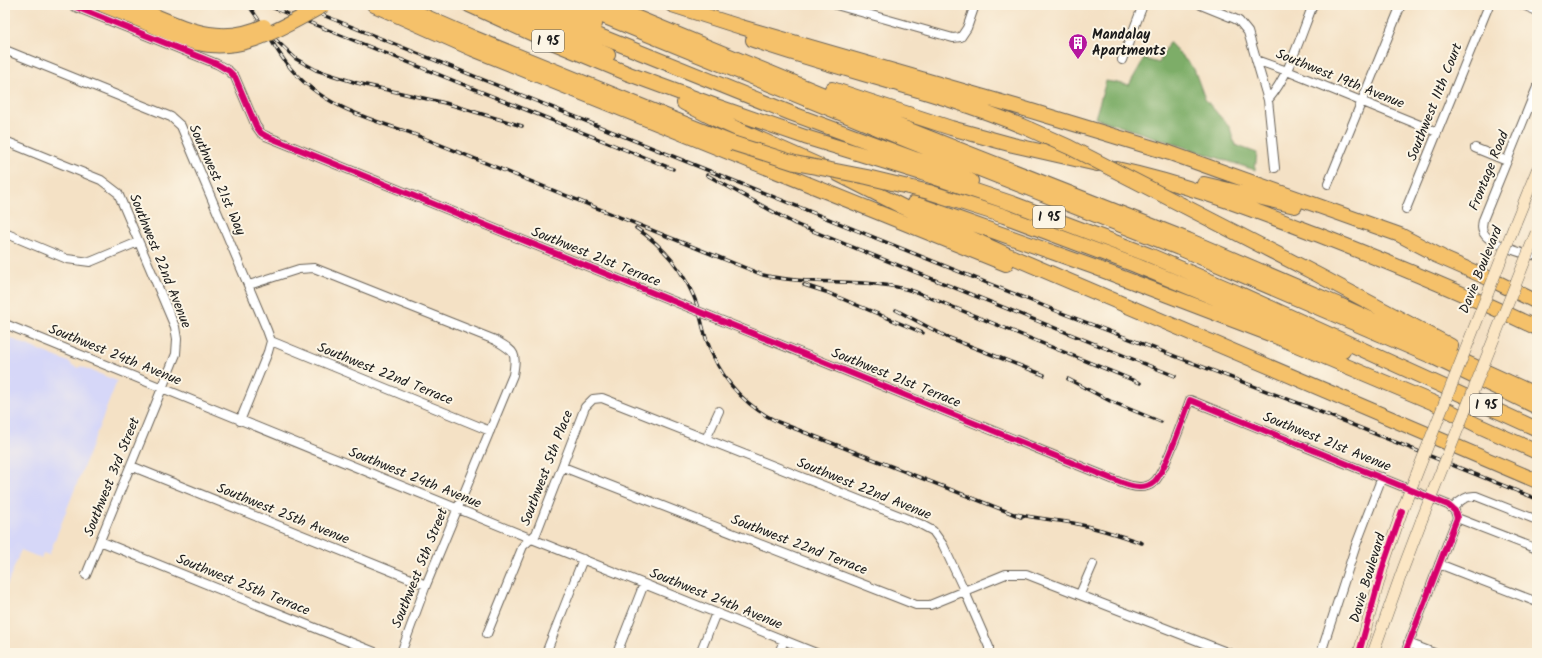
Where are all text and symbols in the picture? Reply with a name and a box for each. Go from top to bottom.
place label: Mandalay Apartments [1092,24,1166,62]
road number: I 95 [532,30,564,52]
building icon: Mandalay Apartments [1067,32,1089,60]
street label: Southwest 11th Court [1401,39,1469,164]
street label: Southwest 19th Avenue [1272,43,1408,115]
street label: Southwest 21st Way [183,121,252,240]
street label: Frontage Road [1463,127,1515,214]
street label: Southwest 22nd Avenue [123,190,197,332]
road number: I 95 [1033,206,1065,228]
street label: Southwest 21st Terrace [528,221,665,293]
street label: Davie Boulevard [1453,222,1509,317]
street label: Southwest 24th Avenue [45,318,185,392]
street label: Southwest 22nd Terrace [314,337,457,412]
street label: Southwest 21st Terrace [828,342,965,414]
road number: I 95 [1470,394,1502,416]
street label: Southwest 5th Place [515,406,579,529]
street label: Southwest 21st Avenue [1259,406,1395,478]
street label: Southwest 3rd Street [78,414,146,540]
street label: Southwest 24th Avenue [345,441,485,515]
street label: Southwest 22nd Avenue [793,452,935,526]
street label: Southwest 25th Avenue [213,477,353,551]
street label: Southwest 5th Street [386,504,454,631]
street label: Southwest 22nd Terrace [728,509,871,581]
street label: Davie Boulevard [1344,530,1392,625]
street label: Southwest 25th Terrace [173,548,314,622]
street label: Southwest 24th Avenue [646,562,786,636]

